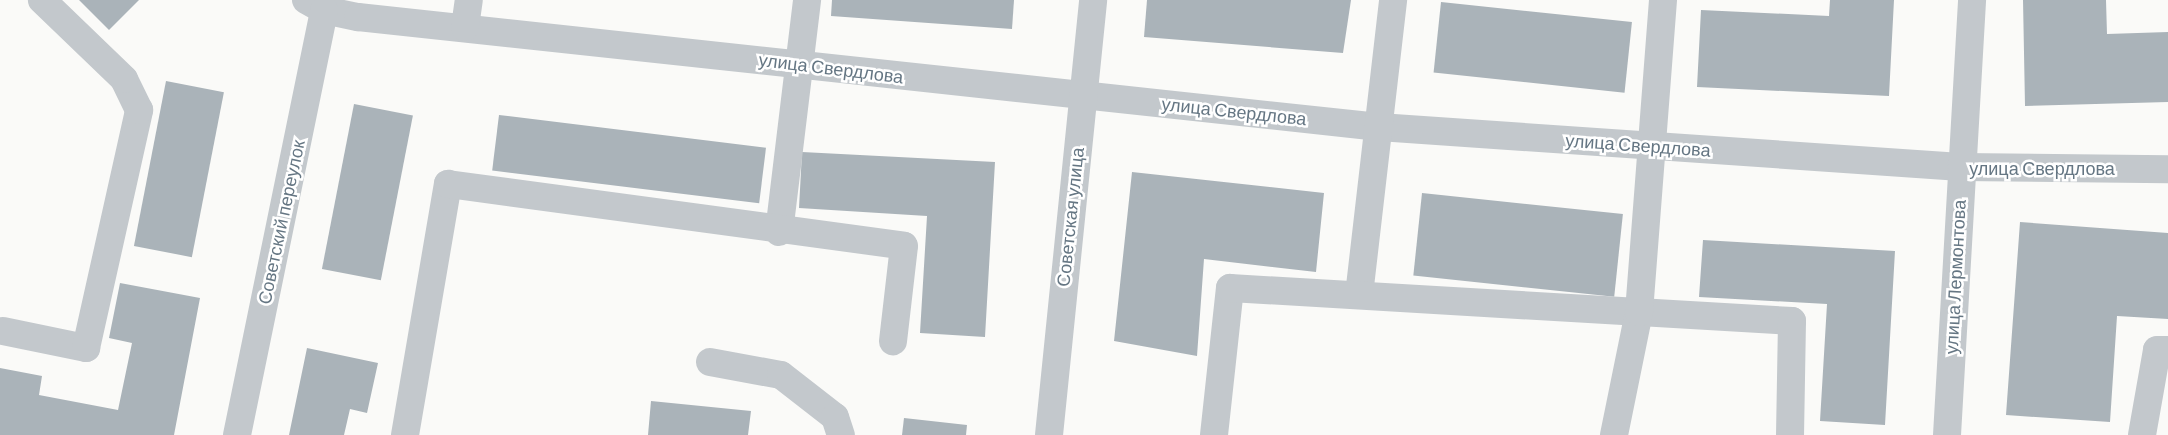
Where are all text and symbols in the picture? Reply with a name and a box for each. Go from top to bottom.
street label: улица Свердлова [757,48,905,88]
street label: улица Свердлова [1160,93,1308,129]
street label: улица Свердлова [1565,129,1711,161]
street label: Советский переулок [253,138,309,306]
street label: Советская улица [1052,146,1088,288]
street label: улица Свердлова [1969,157,2115,179]
street label: улица Лермонтова [1940,199,1970,355]

